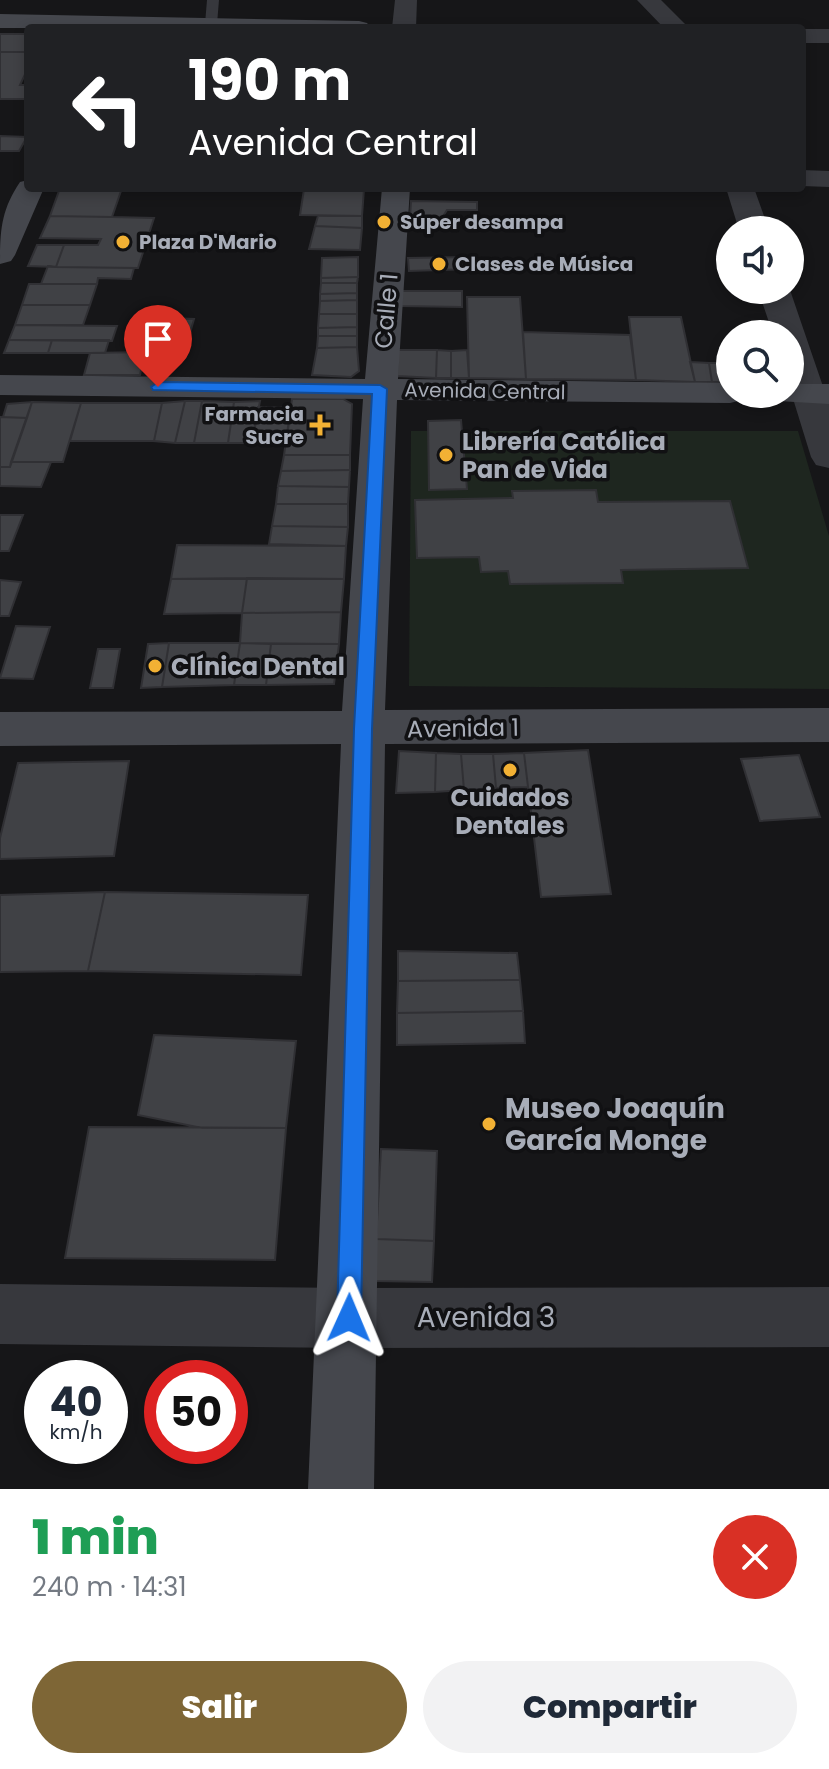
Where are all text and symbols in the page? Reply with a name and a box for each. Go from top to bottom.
text: 190 m [188,41,351,120]
icon: left [56,56,160,160]
text: Avenida Central [188,117,478,168]
place label: Súper desampa [400,208,563,236]
marker: Súper desampa [375,213,393,231]
map controls [716,216,804,408]
button: sound [716,216,804,304]
place label: Plaza D'Mario [139,228,277,256]
marker: Plaza D'Mario [114,233,132,251]
place label: Clases de Música [455,250,633,278]
marker: Clases de Música [430,255,448,273]
street label: Calle 1 [366,272,406,350]
pin [124,305,192,387]
icon: arrive [136,317,180,361]
button: search [716,320,804,408]
street label: Avenida Central [404,376,566,406]
place label: Farmacia Sucre [205,400,304,451]
marker: Farmacia Sucre [311,416,329,434]
place label: Librería Católica Pan de Vida [462,425,666,486]
marker: Librería Católica Pan de Vida [437,446,455,464]
place label: Clínica Dental [171,650,345,683]
marker: Clínica Dental [146,657,164,675]
street label: Avenida 1 [407,711,519,745]
marker: Cuidados Dentales [501,761,519,779]
place label: Cuidados Dentales [450,781,570,842]
place label: Museo Joaquín García Monge [505,1089,725,1160]
marker: Museo Joaquín García Monge [480,1115,498,1133]
position arrow [307,1276,391,1360]
street label: Avenida 3 [417,1298,555,1337]
speed limit sign: 50 [144,1360,248,1464]
text: 40 [49,1374,103,1430]
text: km/h [49,1418,103,1446]
text: 1 min [32,1504,159,1571]
button: close [713,1515,797,1599]
text: 240 m · 14:31 [32,1569,187,1605]
button: Salir [32,1661,407,1753]
button: Compartir [423,1661,797,1753]

